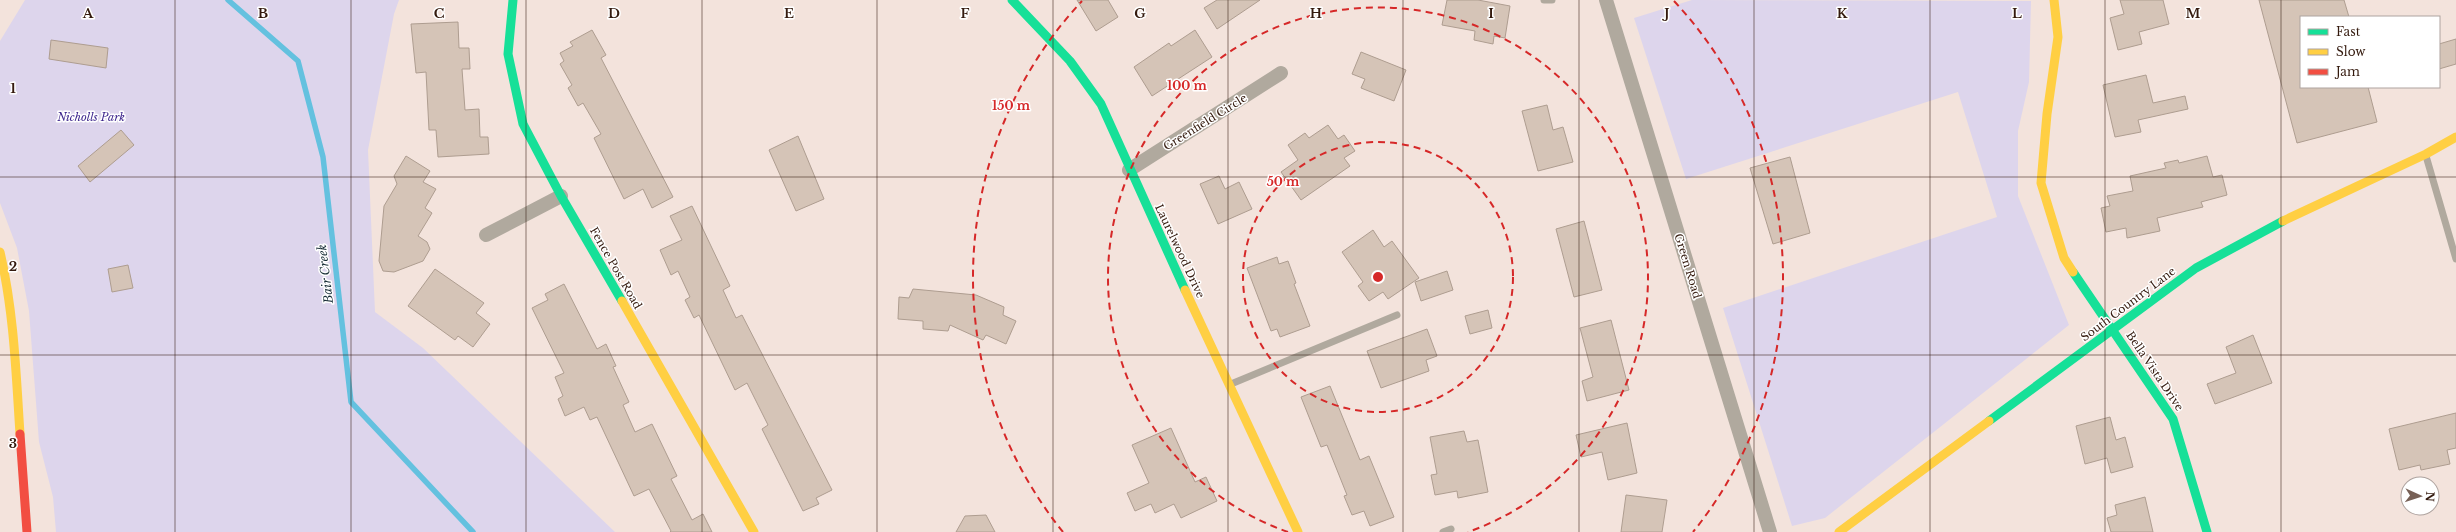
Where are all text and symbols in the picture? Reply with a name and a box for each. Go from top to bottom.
text: A [82,5,94,22]
text: B [258,5,268,22]
text: C [434,5,445,22]
text: D [608,5,620,22]
text: E [784,5,794,22]
text: F [961,5,970,22]
text: G [1134,5,1146,22]
text: H [1310,5,1322,22]
text: I [1488,5,1494,22]
text: J [1661,5,1670,22]
text: K [1837,5,1848,22]
text: L [2012,5,2022,22]
text: M [2186,5,2201,22]
legend [2300,16,2440,88]
text: Fast [2336,24,2361,39]
text: Slow [2336,44,2366,59]
text: Jam [2334,64,2360,79]
text: 100 m [1167,78,1208,93]
text: 1 [10,80,16,97]
street label: Greenfield Circle [1161,91,1249,153]
text: 150 m [992,98,1031,113]
park label: Nicholls Park [56,110,125,124]
text: 50 m [1267,174,1300,189]
street label: Laurelwood Drive [1152,202,1208,300]
street label: Fence Post Road [587,225,645,312]
street label: Green Road [1671,232,1705,301]
water label: Bair Creek [314,244,336,305]
text: 2 [9,258,17,275]
street label: South Country Lane [2078,264,2178,344]
centre of rings [1371,270,1385,284]
street label: Bella Vista Drive [2123,329,2187,413]
text: 3 [9,435,17,452]
north arrow [2400,476,2440,516]
text: N [2423,491,2437,503]

